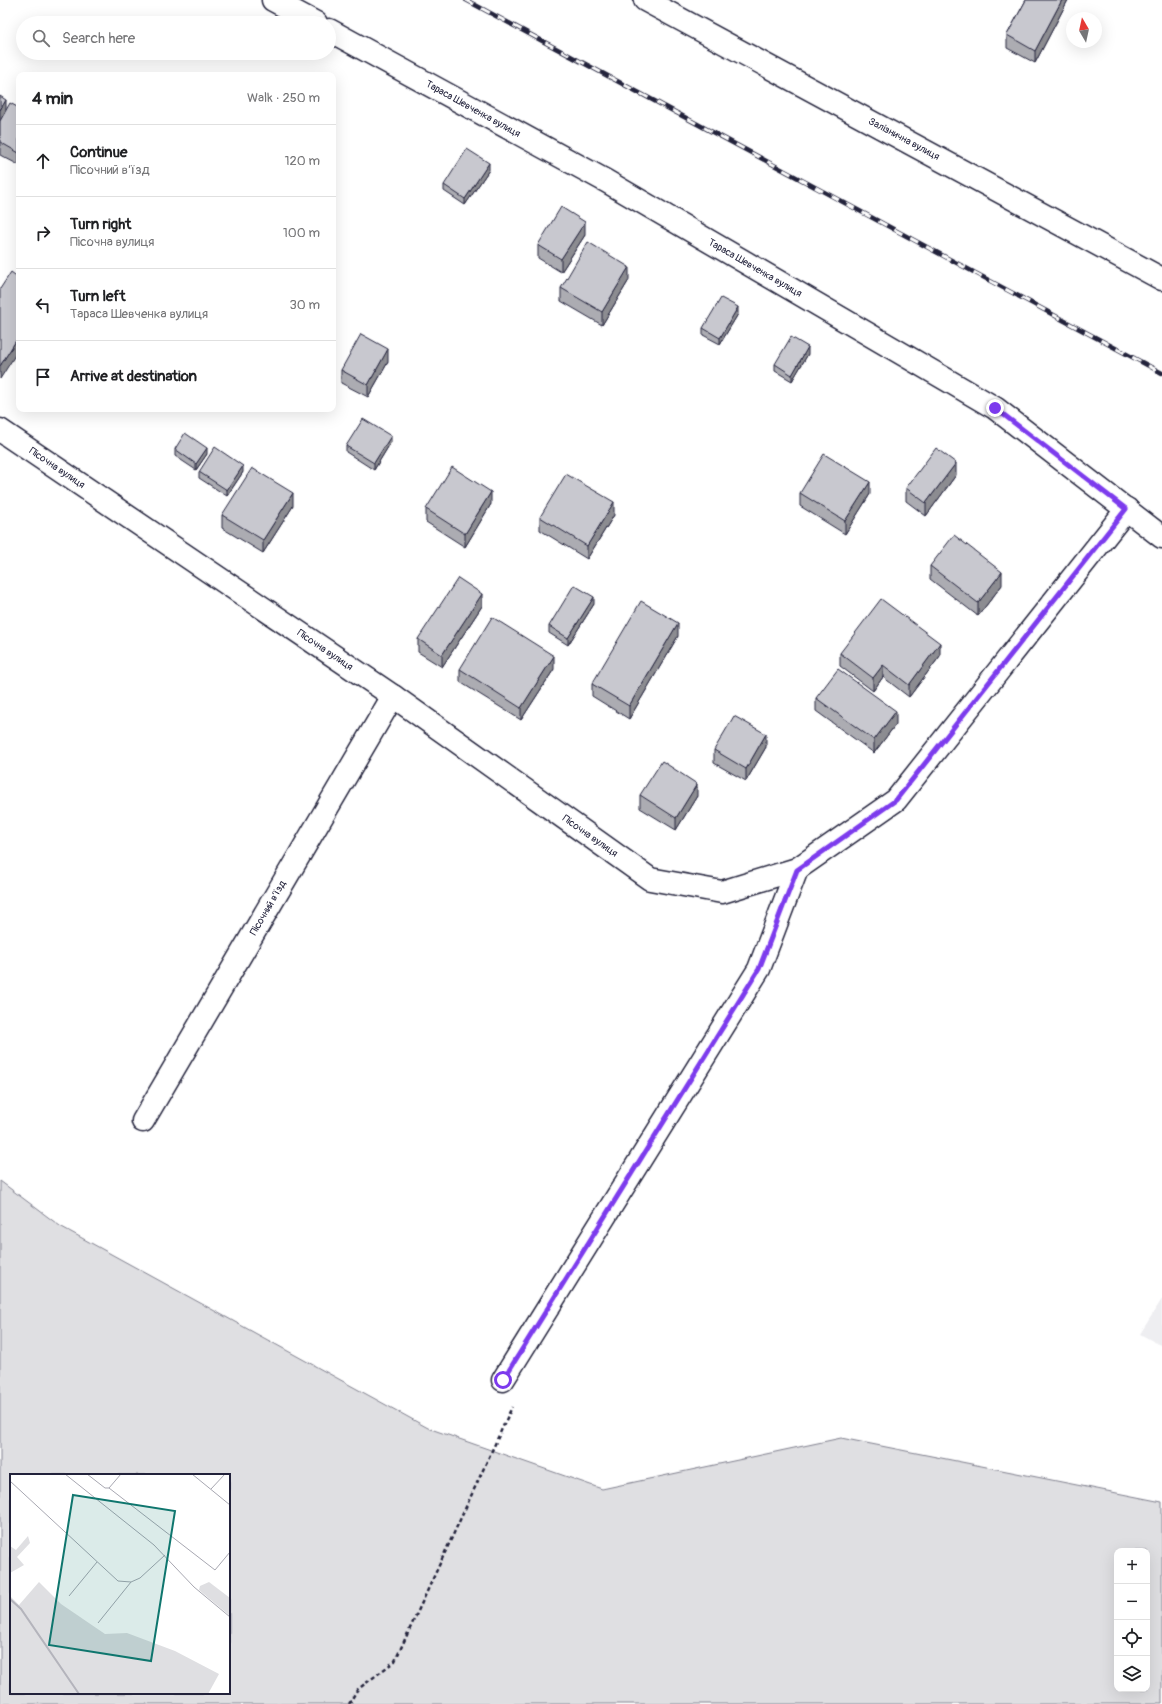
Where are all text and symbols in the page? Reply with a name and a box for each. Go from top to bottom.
north arrow [1066,12,1102,48]
search box [16,16,336,60]
icon: search [30,27,52,49]
text: Search here [62,29,135,48]
street label: Тараса Шевченка вулиця [424,78,523,140]
text: 4 min [32,88,73,109]
text: Walk · 250 m [247,90,320,106]
street label: Залізнична вулиця [866,115,942,163]
text: Continue [70,143,128,162]
icon: ahead [32,150,54,172]
text: 120 m [284,153,320,169]
text: Пісочний в’їзд [70,162,150,178]
text: Turn right [70,215,131,234]
icon: right [32,222,54,244]
text: 100 m [283,225,320,241]
text: Пісочна вулиця [70,234,154,250]
street label: Тараса Шевченка вулиця [706,236,804,300]
text: Turn left [70,287,126,306]
icon: left [32,294,54,316]
text: 30 m [290,297,320,313]
text: Тараса Шевченка вулиця [70,306,208,322]
icon: arrive [32,366,54,388]
text: Arrive at destination [70,367,197,386]
route end [986,399,1004,417]
street label: Пісочна вулиця [27,445,88,491]
street label: Пісочна вулиця [295,627,356,673]
street label: Пісочна вулиця [560,812,620,860]
street label: Пісочний в’їзд [248,878,288,938]
route start [494,1371,512,1389]
inset map [10,1474,230,1694]
map controls [1114,1548,1150,1692]
button: + [1114,1548,1150,1584]
button: − [1114,1584,1150,1620]
button: locate [1114,1620,1150,1656]
button: layers [1114,1656,1150,1692]

